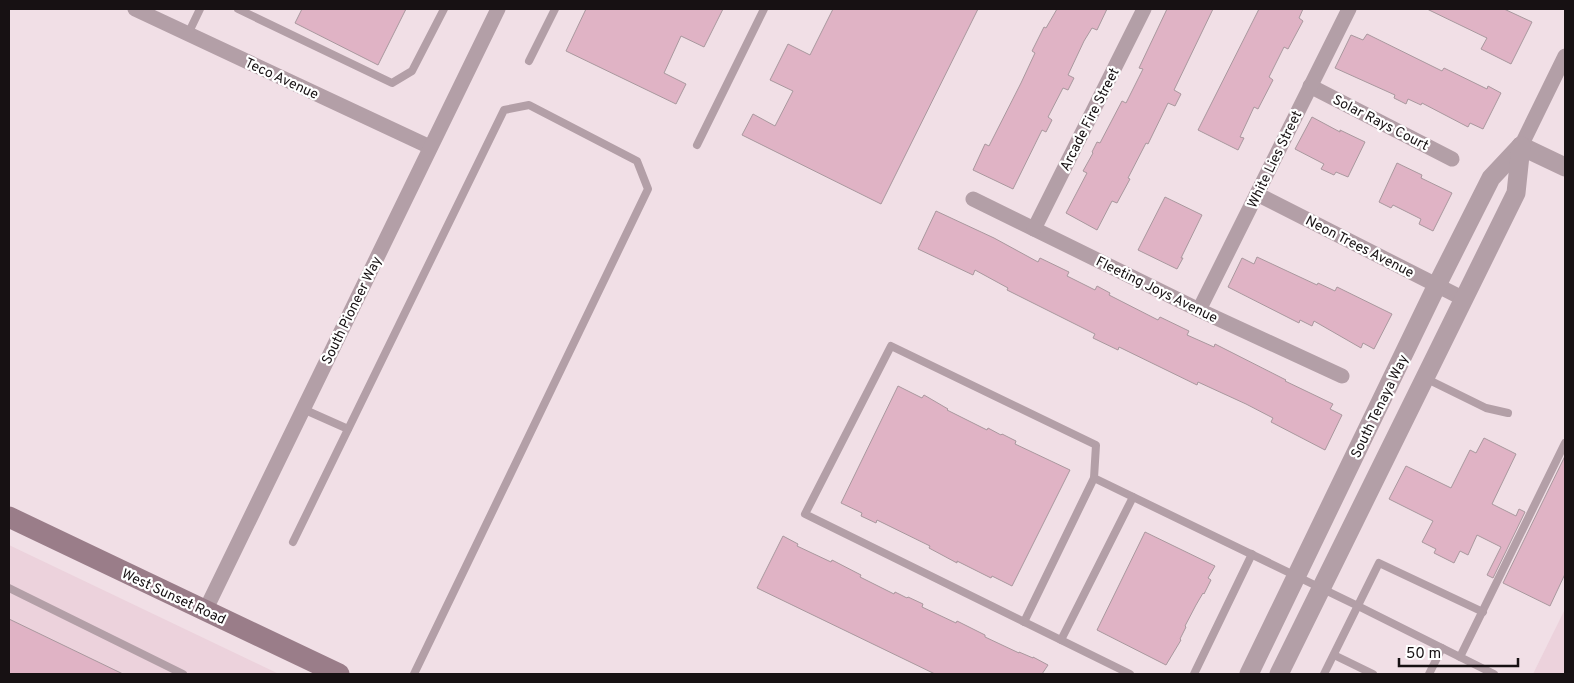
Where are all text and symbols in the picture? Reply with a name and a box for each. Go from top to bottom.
street label: Teco Avenue [242,55,321,104]
street label: Arcade Fire Street [1057,65,1124,174]
street label: Solar Rays Court [1330,92,1431,155]
street label: White Lies Street [1244,108,1306,211]
street label: Neon Trees Avenue [1302,213,1416,282]
street label: South Pioneer Way [319,254,386,368]
street label: Fleeting Joys Avenue [1093,254,1220,327]
street label: South Tenaya Way [1348,352,1413,461]
street label: West Sunset Road [119,566,228,629]
scale bar [1399,636,1518,668]
text: 50 m [1406,645,1441,664]

